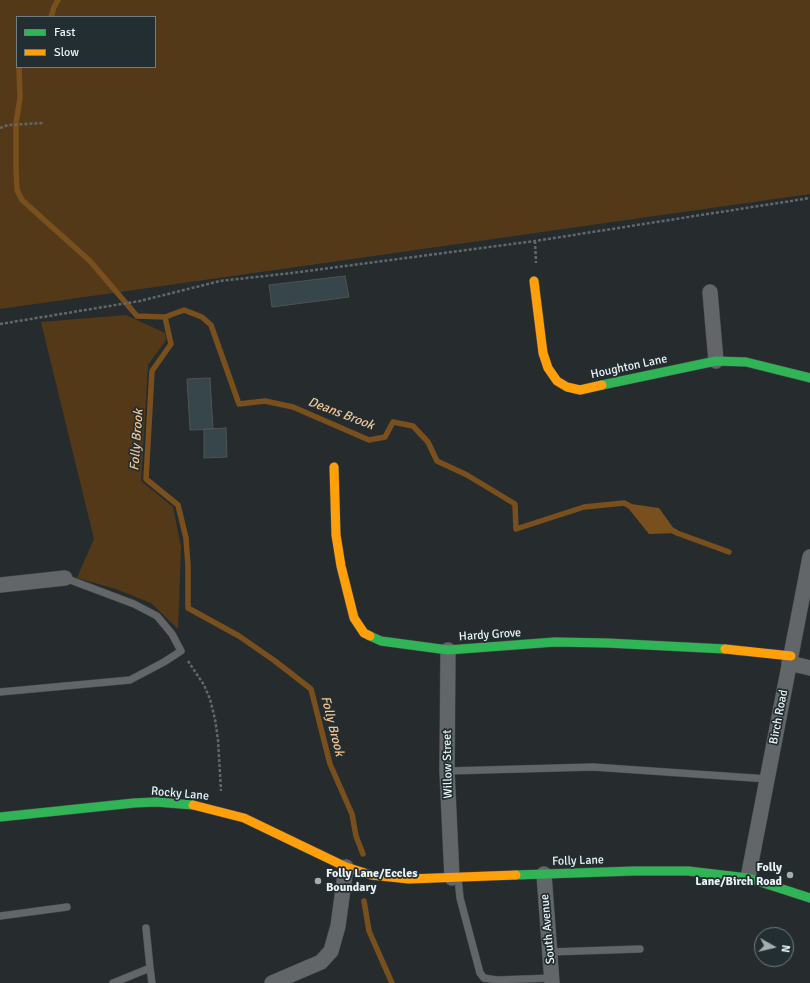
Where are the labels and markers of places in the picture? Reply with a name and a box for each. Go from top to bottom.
place label: Folly Lane/Birch Road [695,861,782,889]
place label: Folly Lane/Eccles Boundary [326,867,417,895]
marker: Folly Lane/Birch Road [785,870,795,880]
marker: Folly Lane/Eccles Boundary [313,876,323,886]

